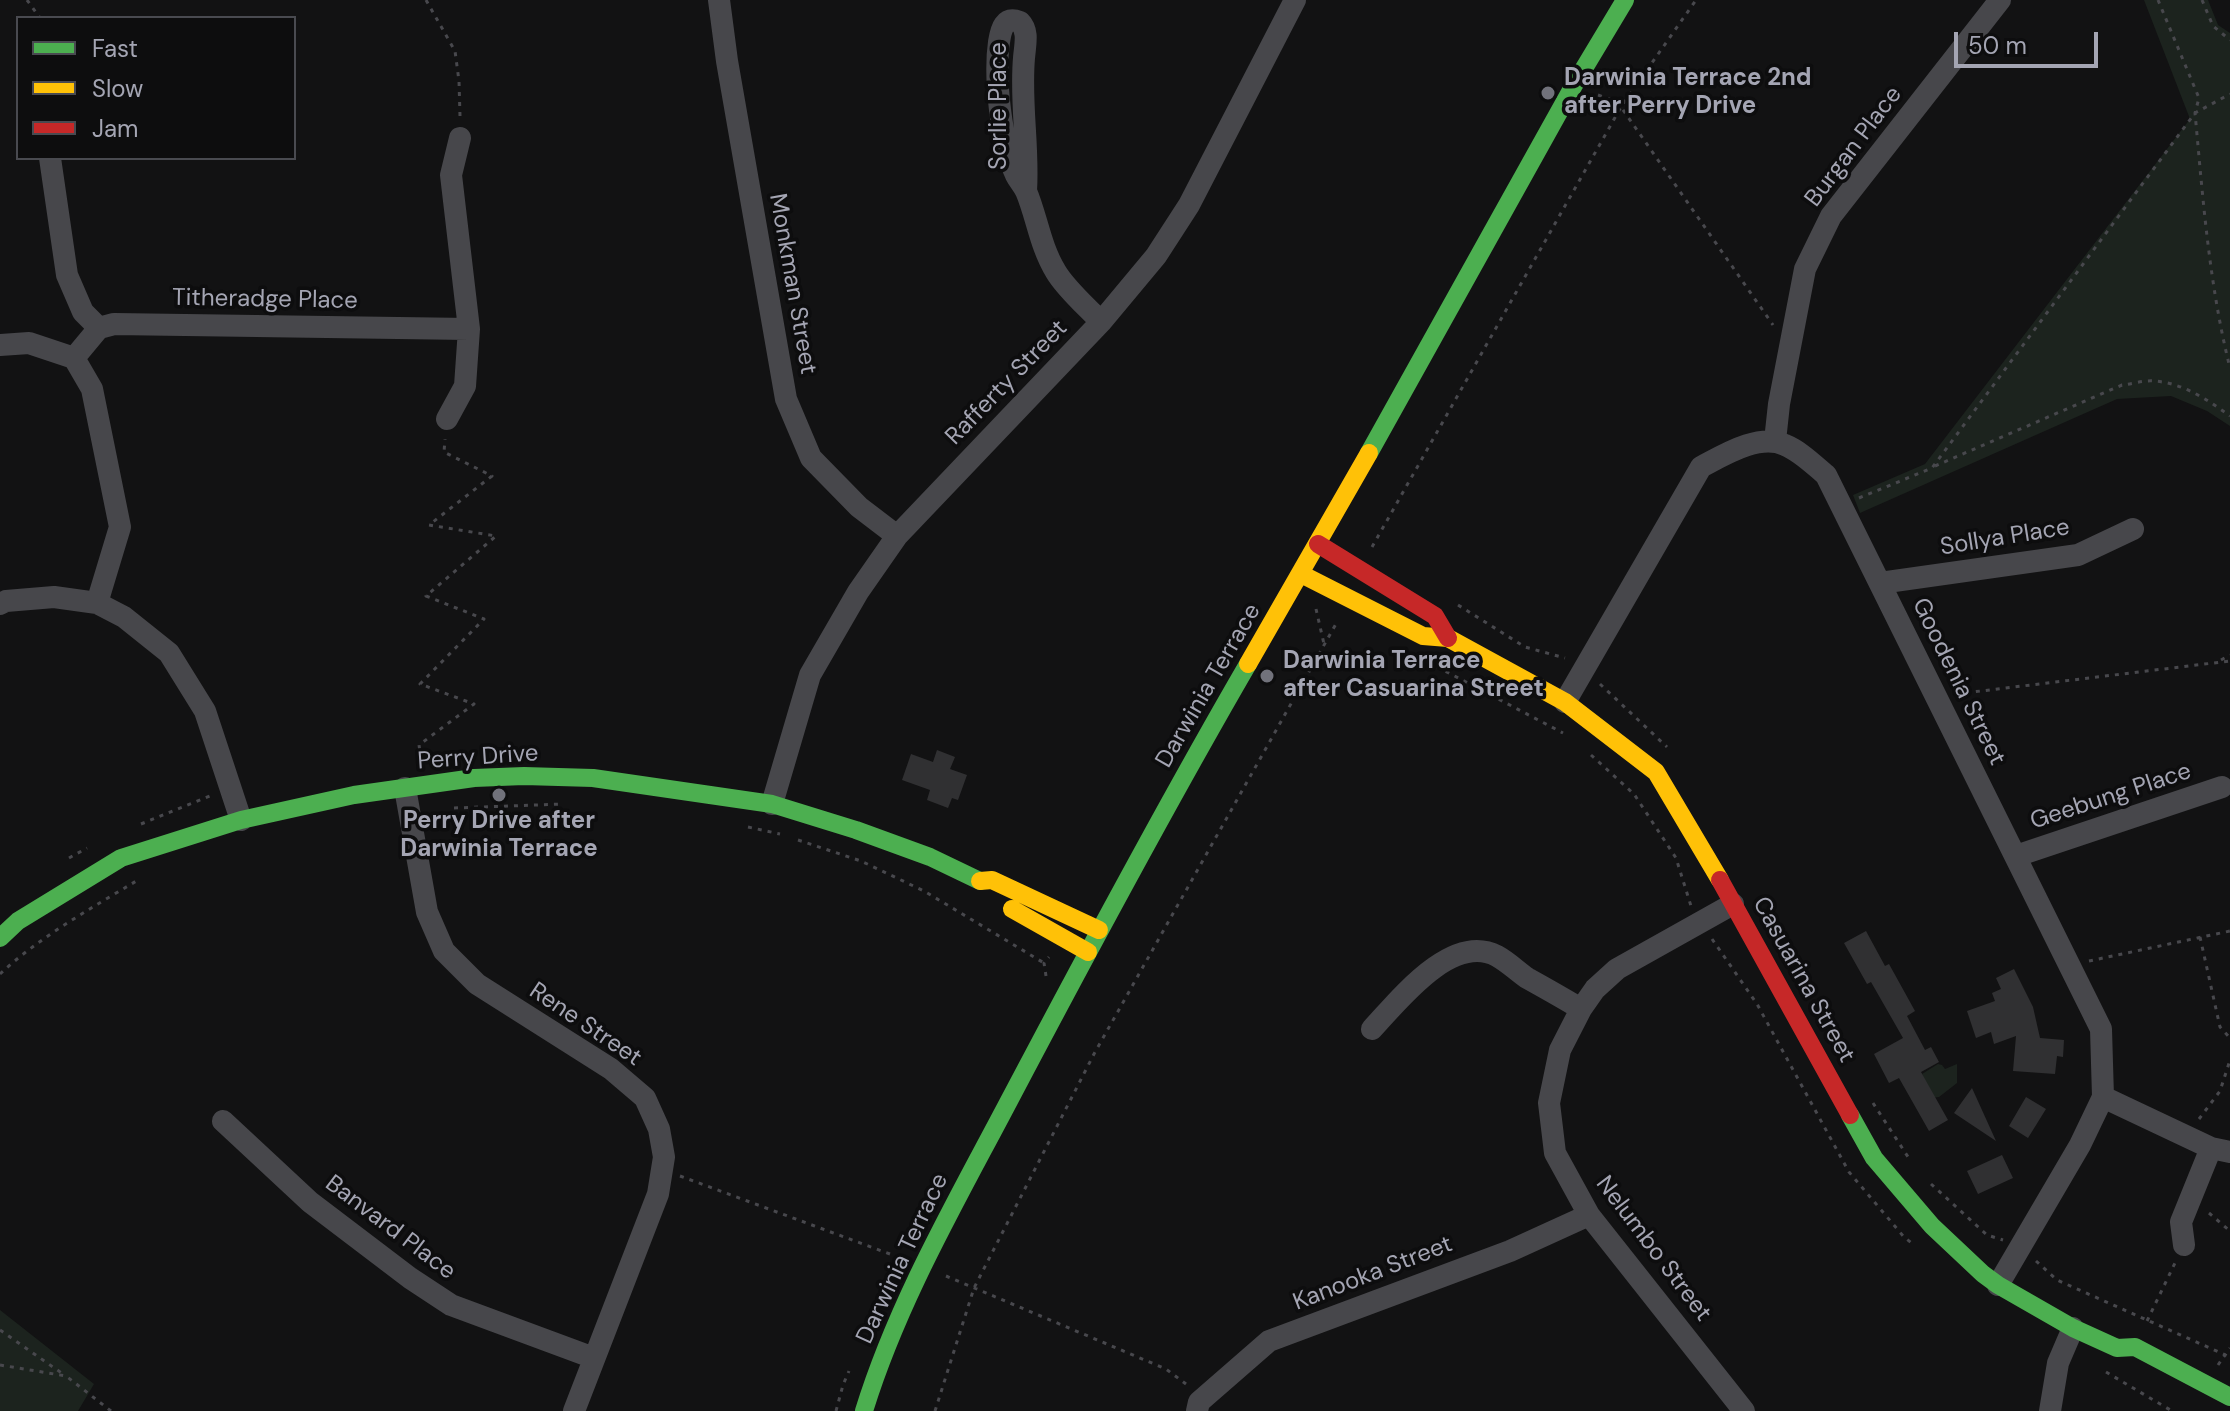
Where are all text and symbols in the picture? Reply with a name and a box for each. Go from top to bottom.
legend [16,16,296,160]
scale bar [1958,16,2102,66]
text: 50 m [1968,30,2027,61]
text: Fast [92,33,138,64]
street label: Sorlie Place [986,42,1014,170]
place label: Darwinia Terrace 2nd after Perry Drive [1564,65,1812,121]
text: Slow [92,73,143,104]
street label: Burgan Place [1799,81,1909,213]
marker: Darwinia Terrace 2nd after Perry Drive [1539,84,1557,102]
text: Jam [92,113,138,144]
street label: Monkman Street [762,191,822,377]
street label: Titheradge Place [172,284,358,316]
street label: Rafferty Street [940,315,1074,451]
street label: Sollya Place [1938,514,2072,562]
street label: Goodenia Street [1905,594,2011,770]
street label: Darwinia Terrace [1150,599,1268,773]
place label: Darwinia Terrace after Casuarina Street [1283,648,1544,704]
marker: Darwinia Terrace after Casuarina Street [1258,667,1276,685]
street label: Perry Drive [417,739,539,777]
street label: Geebung Place [2027,757,2195,837]
marker: Perry Drive after Darwinia Terrace [490,786,508,804]
place label: Perry Drive after Darwinia Terrace [400,808,598,864]
street label: Casuarina Street [1746,892,1860,1068]
street label: Rene Street [523,977,647,1073]
street label: Darwinia Terrace [851,1169,955,1349]
street label: Banvard Place [319,1170,461,1286]
street label: Nelumbo Street [1589,1171,1717,1327]
street label: Kanooka Street [1289,1230,1457,1318]

